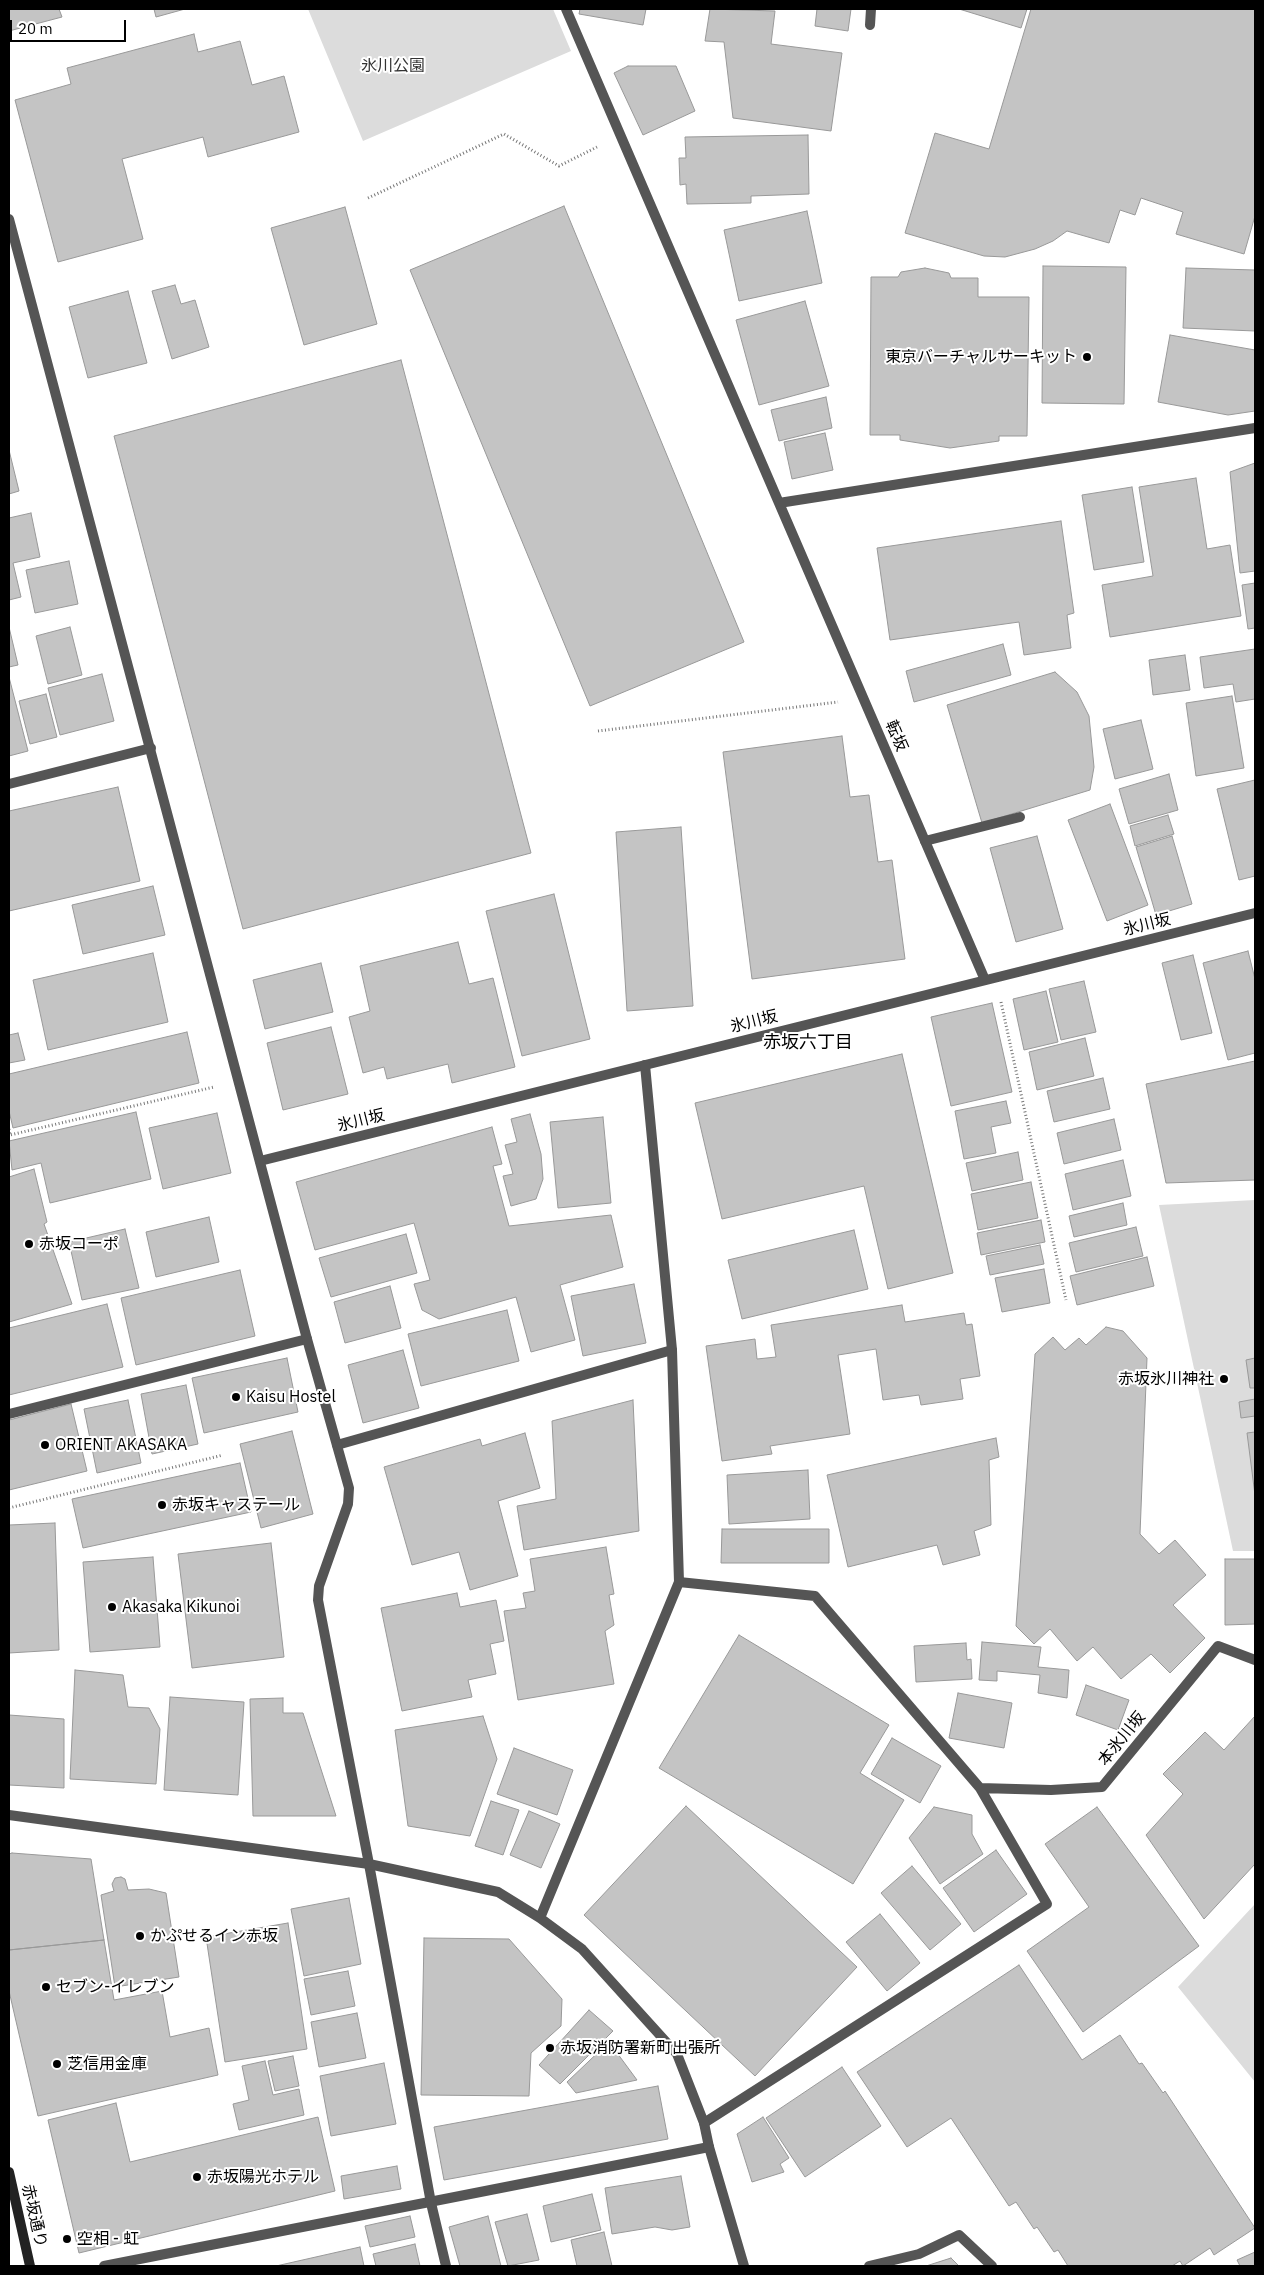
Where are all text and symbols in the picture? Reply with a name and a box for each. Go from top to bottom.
scale bar [12,10,129,42]
text: 20 m [18,19,53,38]
park label: 氷川公園 [361,56,425,76]
place label: 東京バーチャルサーキット [885,347,1077,367]
marker: 東京バーチャルサーキット [1081,351,1093,363]
street label: 転坂 [881,718,911,754]
street label: 氷川坂 [1121,910,1173,940]
street label: 氷川坂 [728,1007,780,1037]
district label: 赤坂六丁目 [763,1032,853,1054]
street label: 氷川坂 [335,1106,387,1136]
place label: 赤坂コーポ [39,1234,119,1254]
marker: 赤坂コーポ [23,1238,35,1250]
place label: 赤坂氷川神社 [1118,1369,1214,1389]
marker: 赤坂氷川神社 [1218,1373,1230,1385]
place label: Kaisu Hostel [246,1387,336,1407]
marker: Kaisu Hostel [230,1391,242,1403]
place label: ORIENT AKASAKA [55,1435,187,1455]
marker: ORIENT AKASAKA [39,1439,51,1451]
place label: 赤坂キャステール [172,1495,300,1515]
marker: 赤坂キャステール [156,1499,168,1511]
place label: Akasaka Kikunoi [122,1597,240,1617]
marker: Akasaka Kikunoi [106,1601,118,1613]
street label: 本氷川坂 [1094,1708,1150,1770]
place label: かぷせるイン赤坂 [150,1926,278,1946]
marker: かぷせるイン赤坂 [134,1930,146,1942]
place label: セブン-イレブン [56,1977,174,1997]
marker: セブン-イレブン [40,1981,52,1993]
place label: 赤坂消防署新町出張所 [560,2038,720,2058]
marker: 赤坂消防署新町出張所 [544,2042,556,2054]
place label: 芝信用金庫 [67,2054,147,2074]
marker: 芝信用金庫 [51,2058,63,2070]
place label: 赤坂陽光ホテル [207,2167,319,2187]
marker: 赤坂陽光ホテル [191,2171,203,2183]
street label: 赤坂通り [17,2183,51,2249]
place label: 空相 - 虹 [77,2229,139,2249]
marker: 空相 - 虹 [61,2233,73,2245]

